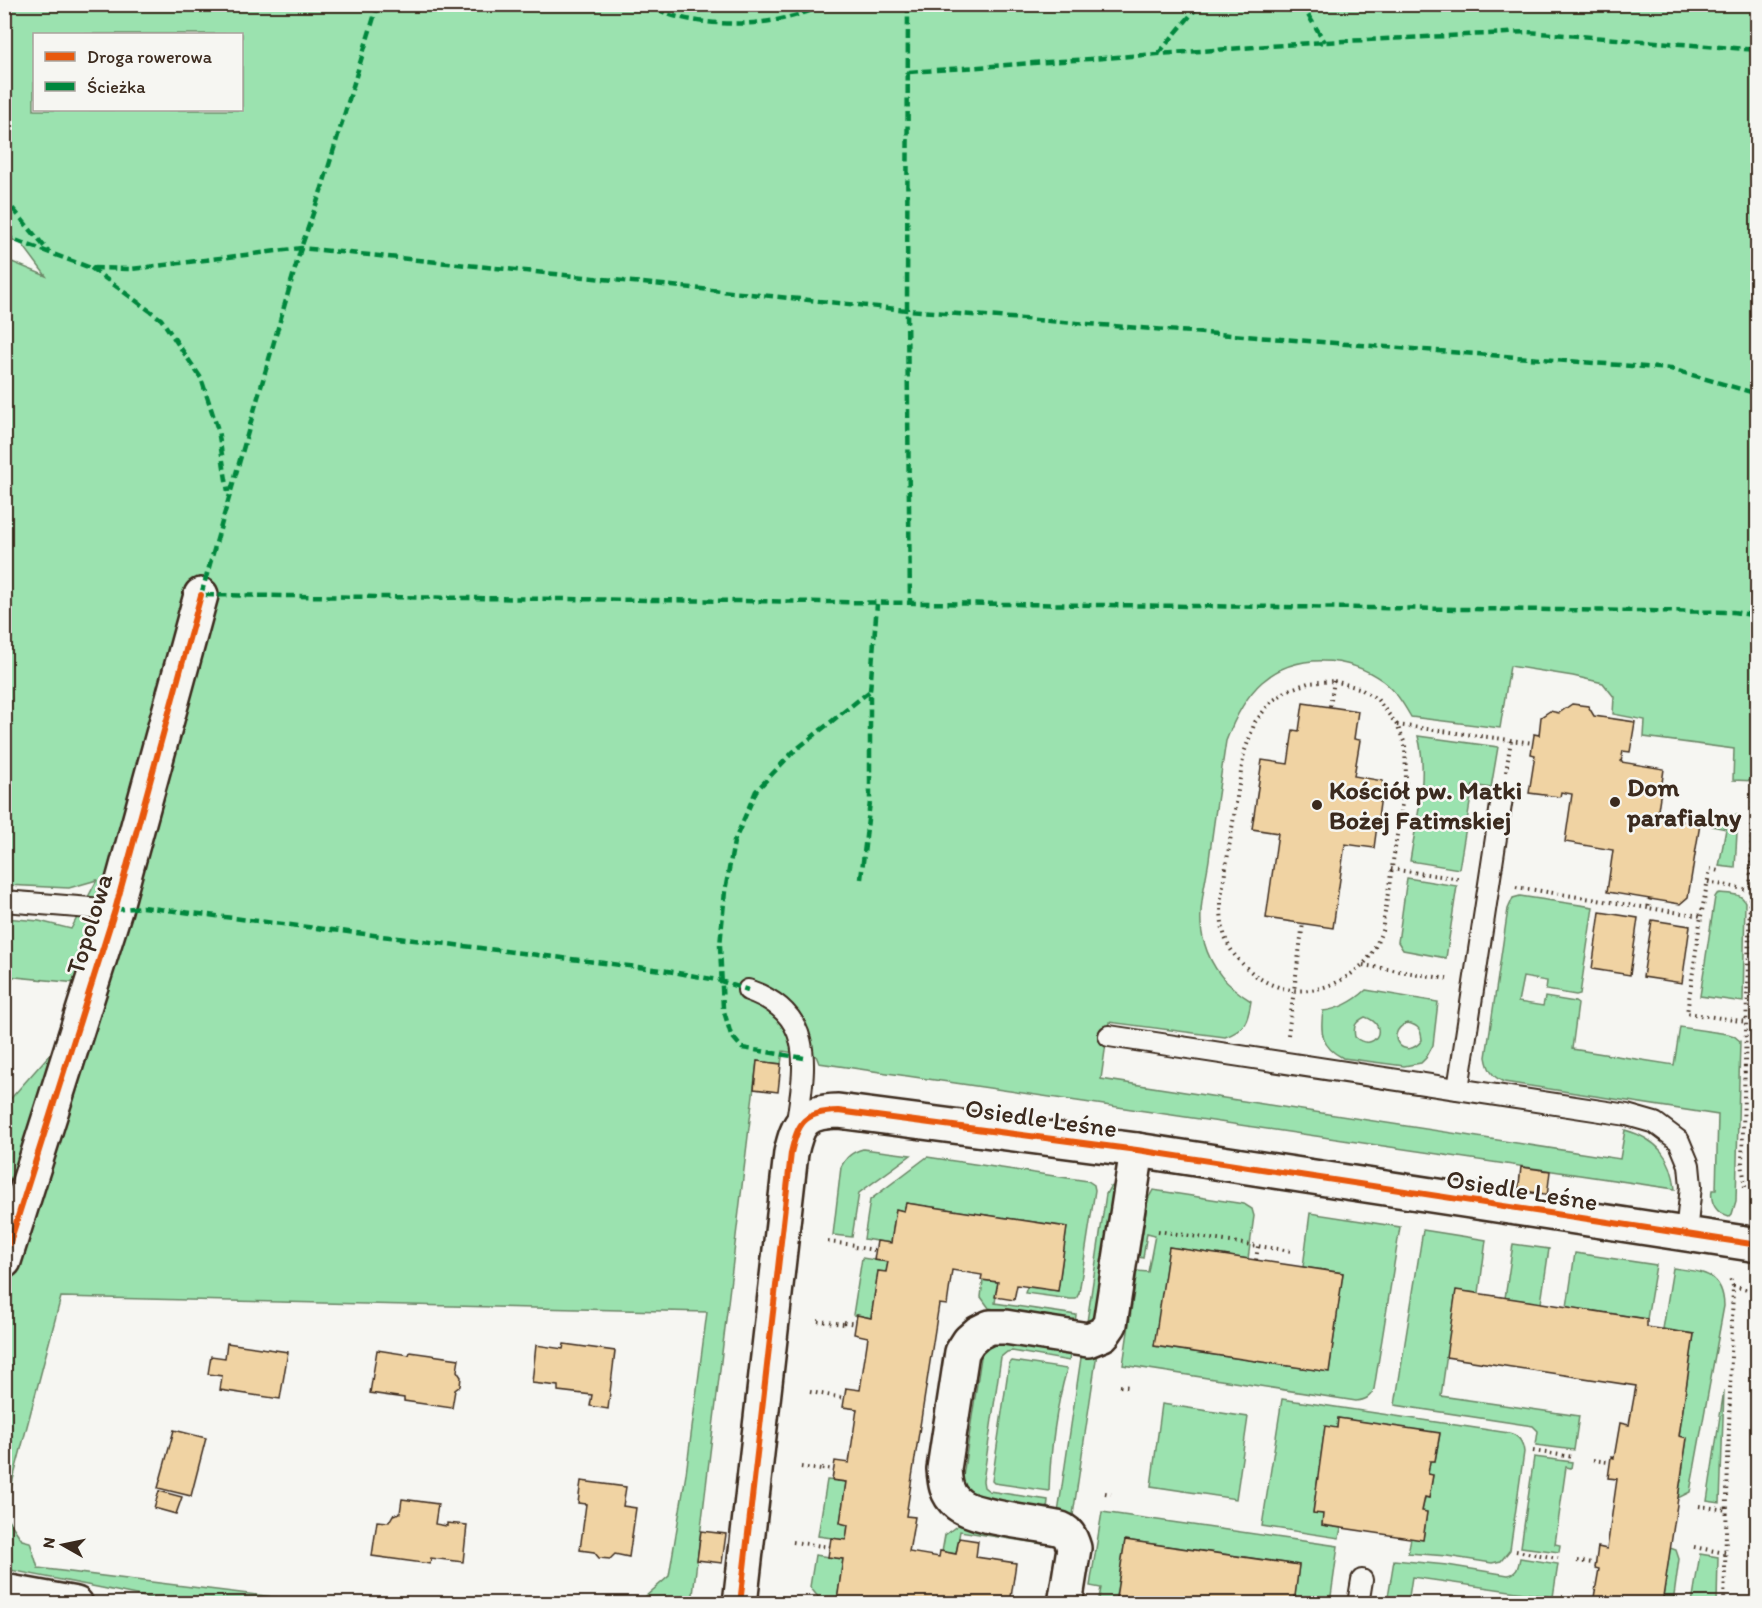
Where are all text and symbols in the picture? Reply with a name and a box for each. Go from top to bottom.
legend [33,33,243,111]
text: Droga rowerowa [87,46,213,68]
text: Ścieżka [87,76,146,98]
place label: Dom parafialny [1626,771,1742,833]
place label: Kościół pw. Matki Bożej Fatimskiej [1329,774,1522,836]
marker: Dom parafialny [1608,795,1622,809]
marker: Kościół pw. Matki Bożej Fatimskiej [1310,798,1324,812]
street label: Topolowa [58,869,120,978]
street label: Osiedle Leśne [963,1091,1119,1145]
street label: Osiedle Leśne [1444,1162,1600,1218]
north arrow [33,1515,93,1575]
text: N [38,1536,59,1550]

